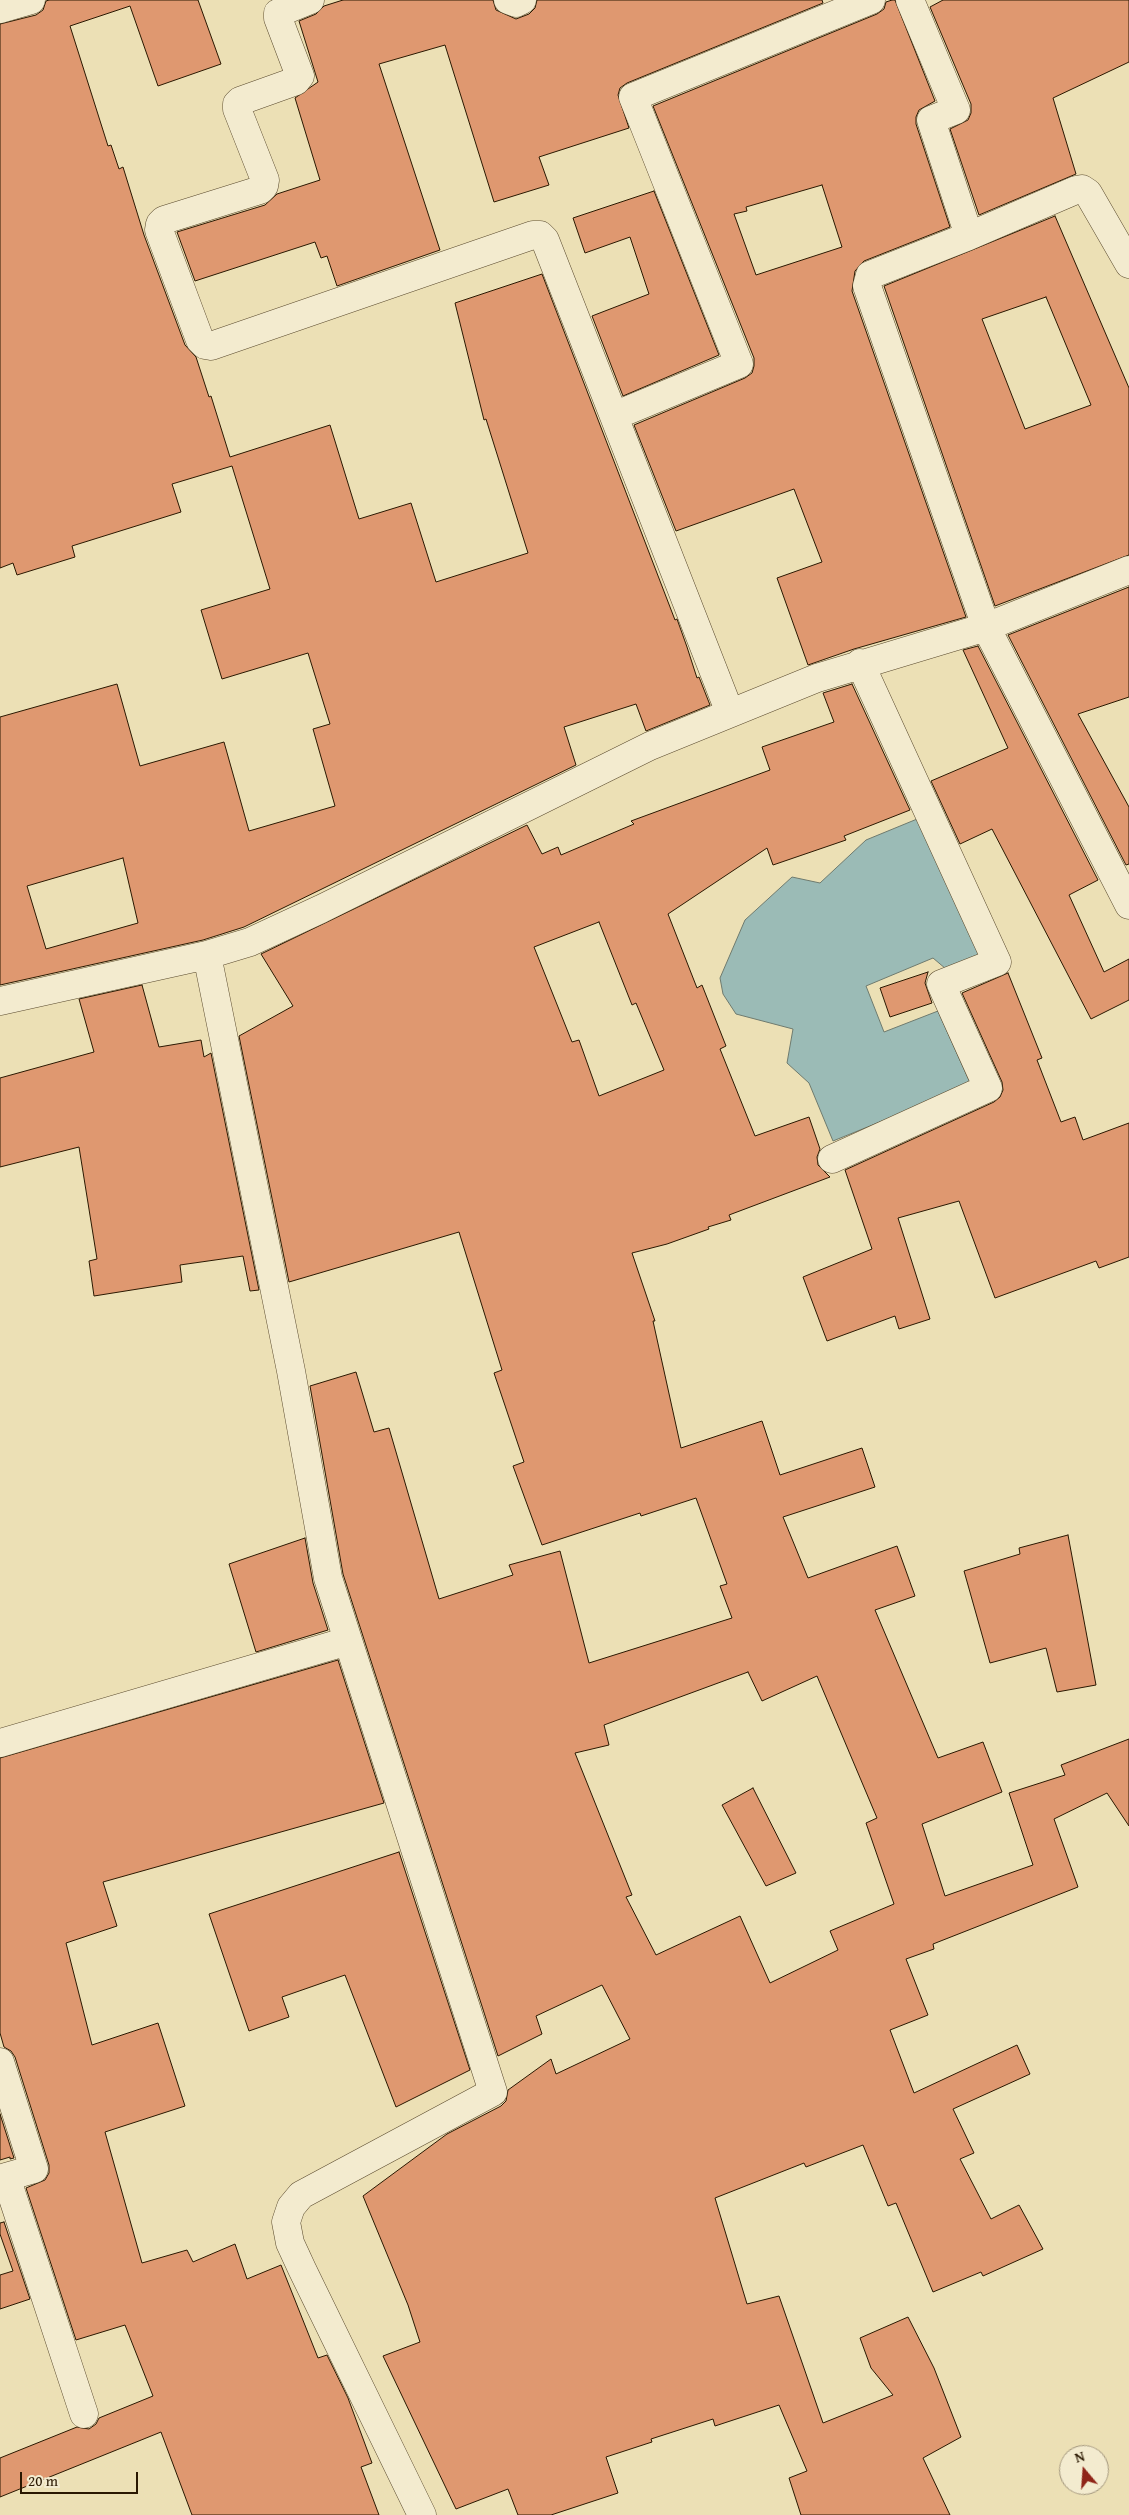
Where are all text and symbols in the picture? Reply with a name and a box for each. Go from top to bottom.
north arrow [1059,2445,1109,2495]
text: N [1072,2446,1087,2468]
scale bar [22,2462,140,2494]
text: 20 m [28,2470,58,2491]

